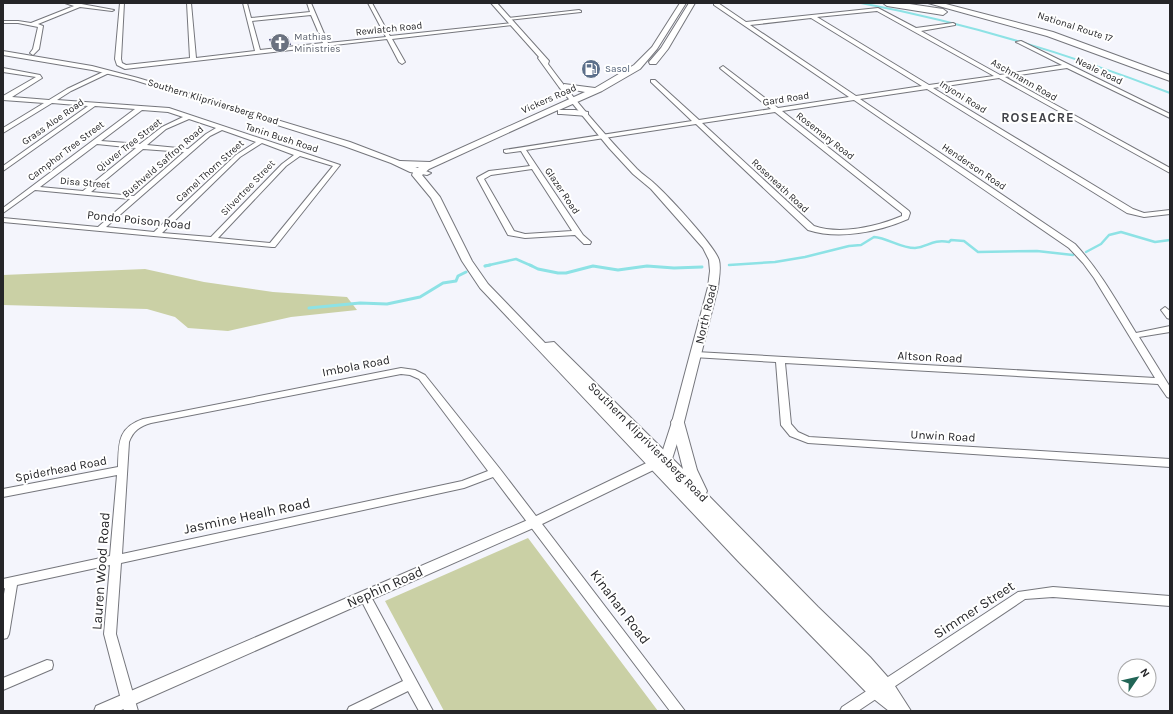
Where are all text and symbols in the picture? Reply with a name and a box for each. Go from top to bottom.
street label: National Route 17 [1036,9,1114,45]
street label: Rewlatch Road [355,20,423,38]
place label: Mathias Ministries [294,31,340,55]
church icon: Mathias Ministries [269,32,291,54]
street label: Neale Road [1074,54,1124,88]
street label: Aschmann Road [989,56,1059,104]
fuel station icon: Sasol [580,58,602,80]
place label: Sasol [605,63,630,75]
street label: Southern Klipriviersberg Road [146,76,280,128]
street label: Inyoni Road [937,78,989,116]
street label: Vickers Road [520,82,578,116]
street label: Gard Road [762,89,810,109]
street label: Grass Aloe Road [20,96,86,148]
street label: Rosemary Road [794,110,856,162]
district label: ROSEACRE [1001,110,1075,125]
street label: Qiuver Tree Street [94,116,164,174]
street label: Camphor Tree Street [26,118,107,184]
street label: Tanin Bush Road [244,121,320,155]
street label: Bushveld Saffron Road [120,123,206,201]
street label: Camel Thorn Street [174,137,247,205]
street label: Henderson Road [940,141,1008,193]
street label: Roseneath Road [749,156,811,216]
street label: Silvertree Street [218,157,278,218]
street label: Glazer Road [542,165,582,217]
street label: Disa Street [59,175,111,191]
street label: Pondo Poison Road [86,208,192,232]
street label: North Road [692,283,720,345]
street label: Altson Road [897,348,963,366]
street label: Imbola Road [321,353,391,379]
street label: Southern Klipriviersberg Road [585,379,711,505]
street label: Unwin Road [910,427,976,445]
street label: Spiderhead Road [14,453,108,485]
street label: Jasmine Healh Road [182,494,312,538]
street label: Lauren Wood Road [88,512,114,630]
street label: Nephin Road [344,563,426,611]
street label: Kinahan Road [586,566,654,648]
street label: Simmer Street [930,578,1018,642]
north arrow [1117,658,1157,698]
text: N [1137,666,1152,680]

